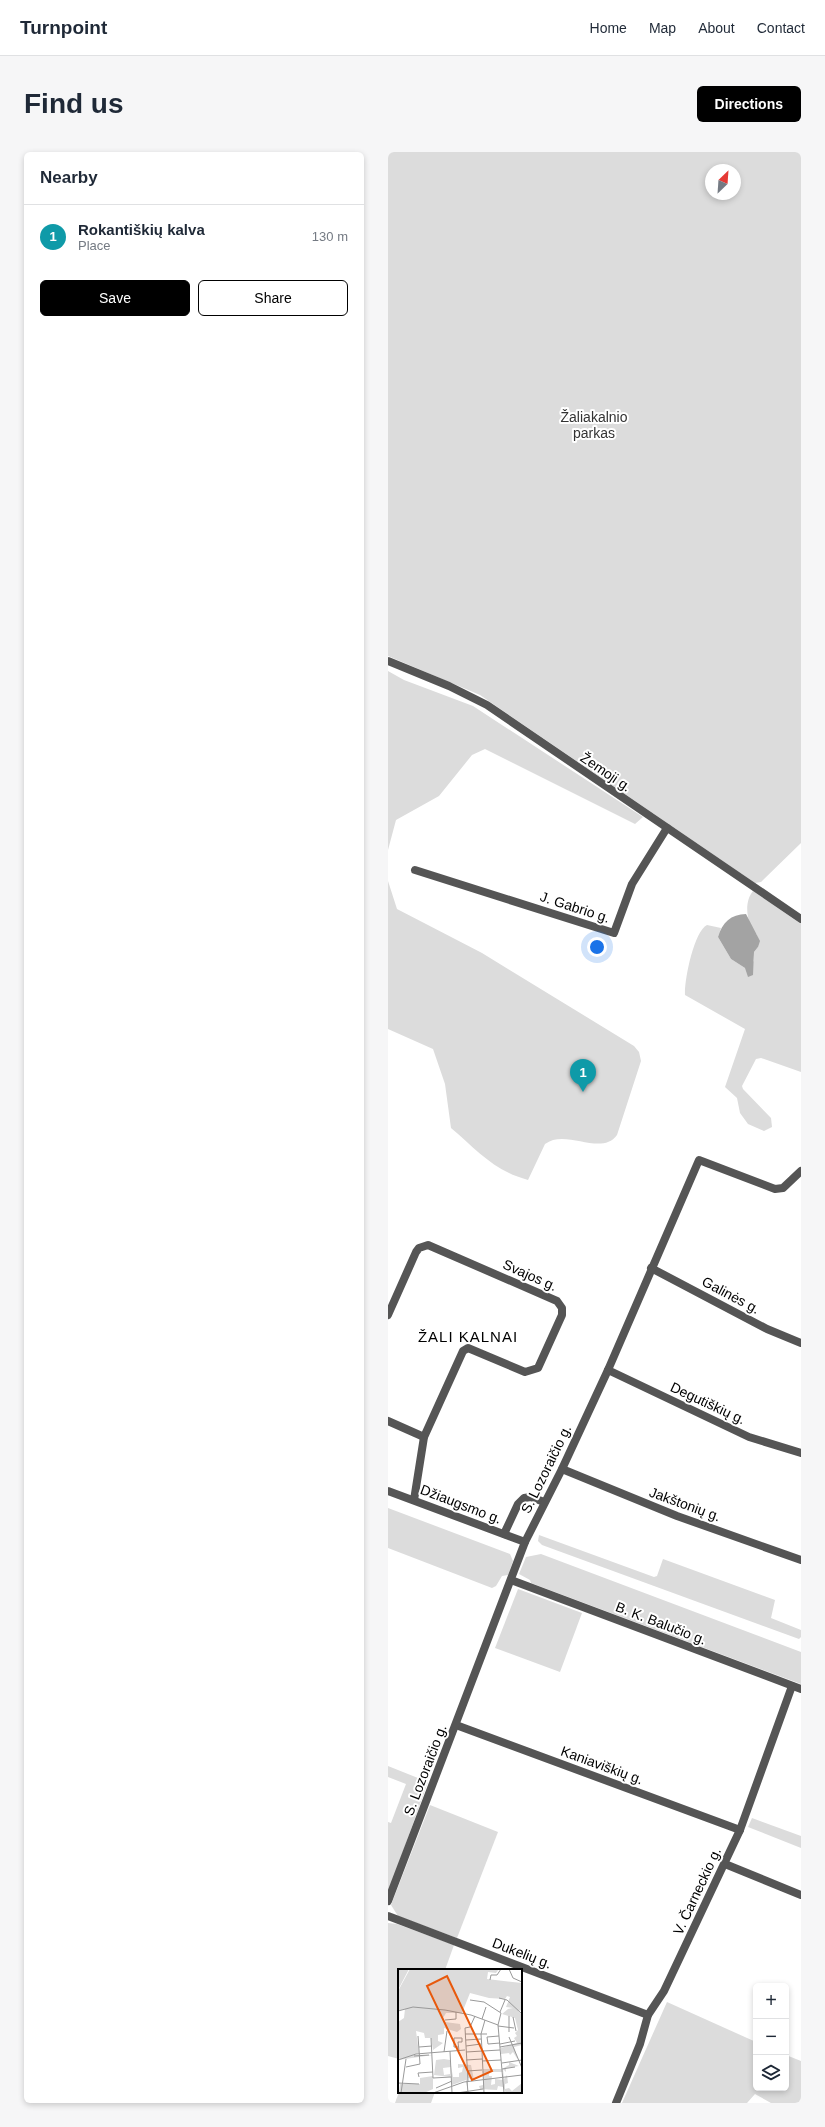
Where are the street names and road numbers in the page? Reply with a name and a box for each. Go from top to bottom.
street label: Žemoji g. [578,749,634,795]
street label: J. Gabrio g. [538,888,612,926]
street label: Svajos g. [500,1256,560,1294]
street label: Galinės g. [699,1273,763,1317]
street label: Degutiškių g. [668,1379,748,1427]
street label: S. Lozoraičio g. [518,1422,574,1516]
street label: Džiaugsmo g. [418,1481,504,1527]
street label: Jakštonių g. [647,1484,723,1524]
street label: B. K. Balučio g. [613,1598,709,1648]
street label: S. Lozoraičio g. [400,1722,450,1818]
street label: Kaniaviškių g. [559,1743,645,1787]
street label: V. Čarneckio g. [670,1845,724,1937]
street label: Dukelių g. [490,1934,554,1972]

